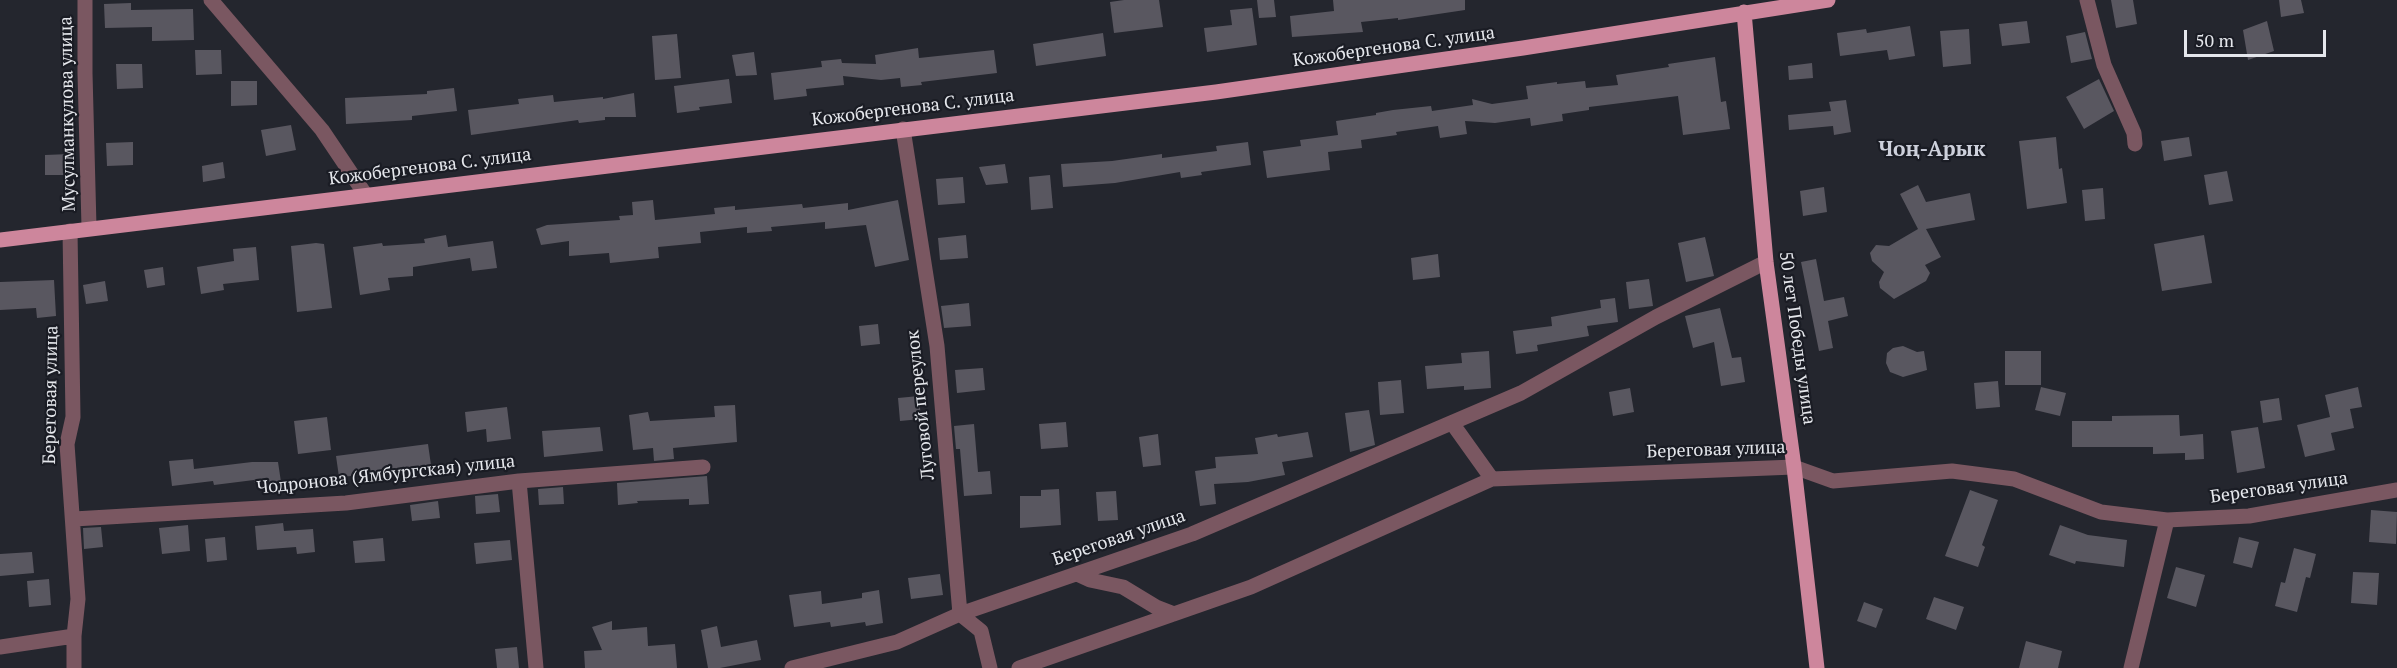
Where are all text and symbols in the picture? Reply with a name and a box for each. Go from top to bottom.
street label: Мусулманкулова улица [55,16,81,212]
scale bar [2187,18,2330,56]
street label: Кожобергенова С. улица [1292,22,1496,72]
text: 50 m [2195,28,2234,52]
street label: Кожобергенова С. улица [811,85,1015,131]
district label: Чоң-Арык [1879,137,1985,163]
street label: Кожобергенова С. улица [328,144,532,190]
street label: 50 лет Победы улица [1774,250,1820,426]
street label: Береговая улица [39,325,63,465]
street label: Луговой переулок [902,329,940,481]
street label: Береговая улица [1646,437,1786,463]
street label: Чодронова (Ямбургская) улица [256,451,516,499]
street label: Береговая улица [2209,468,2349,508]
street label: Береговая улица [1050,505,1188,571]

